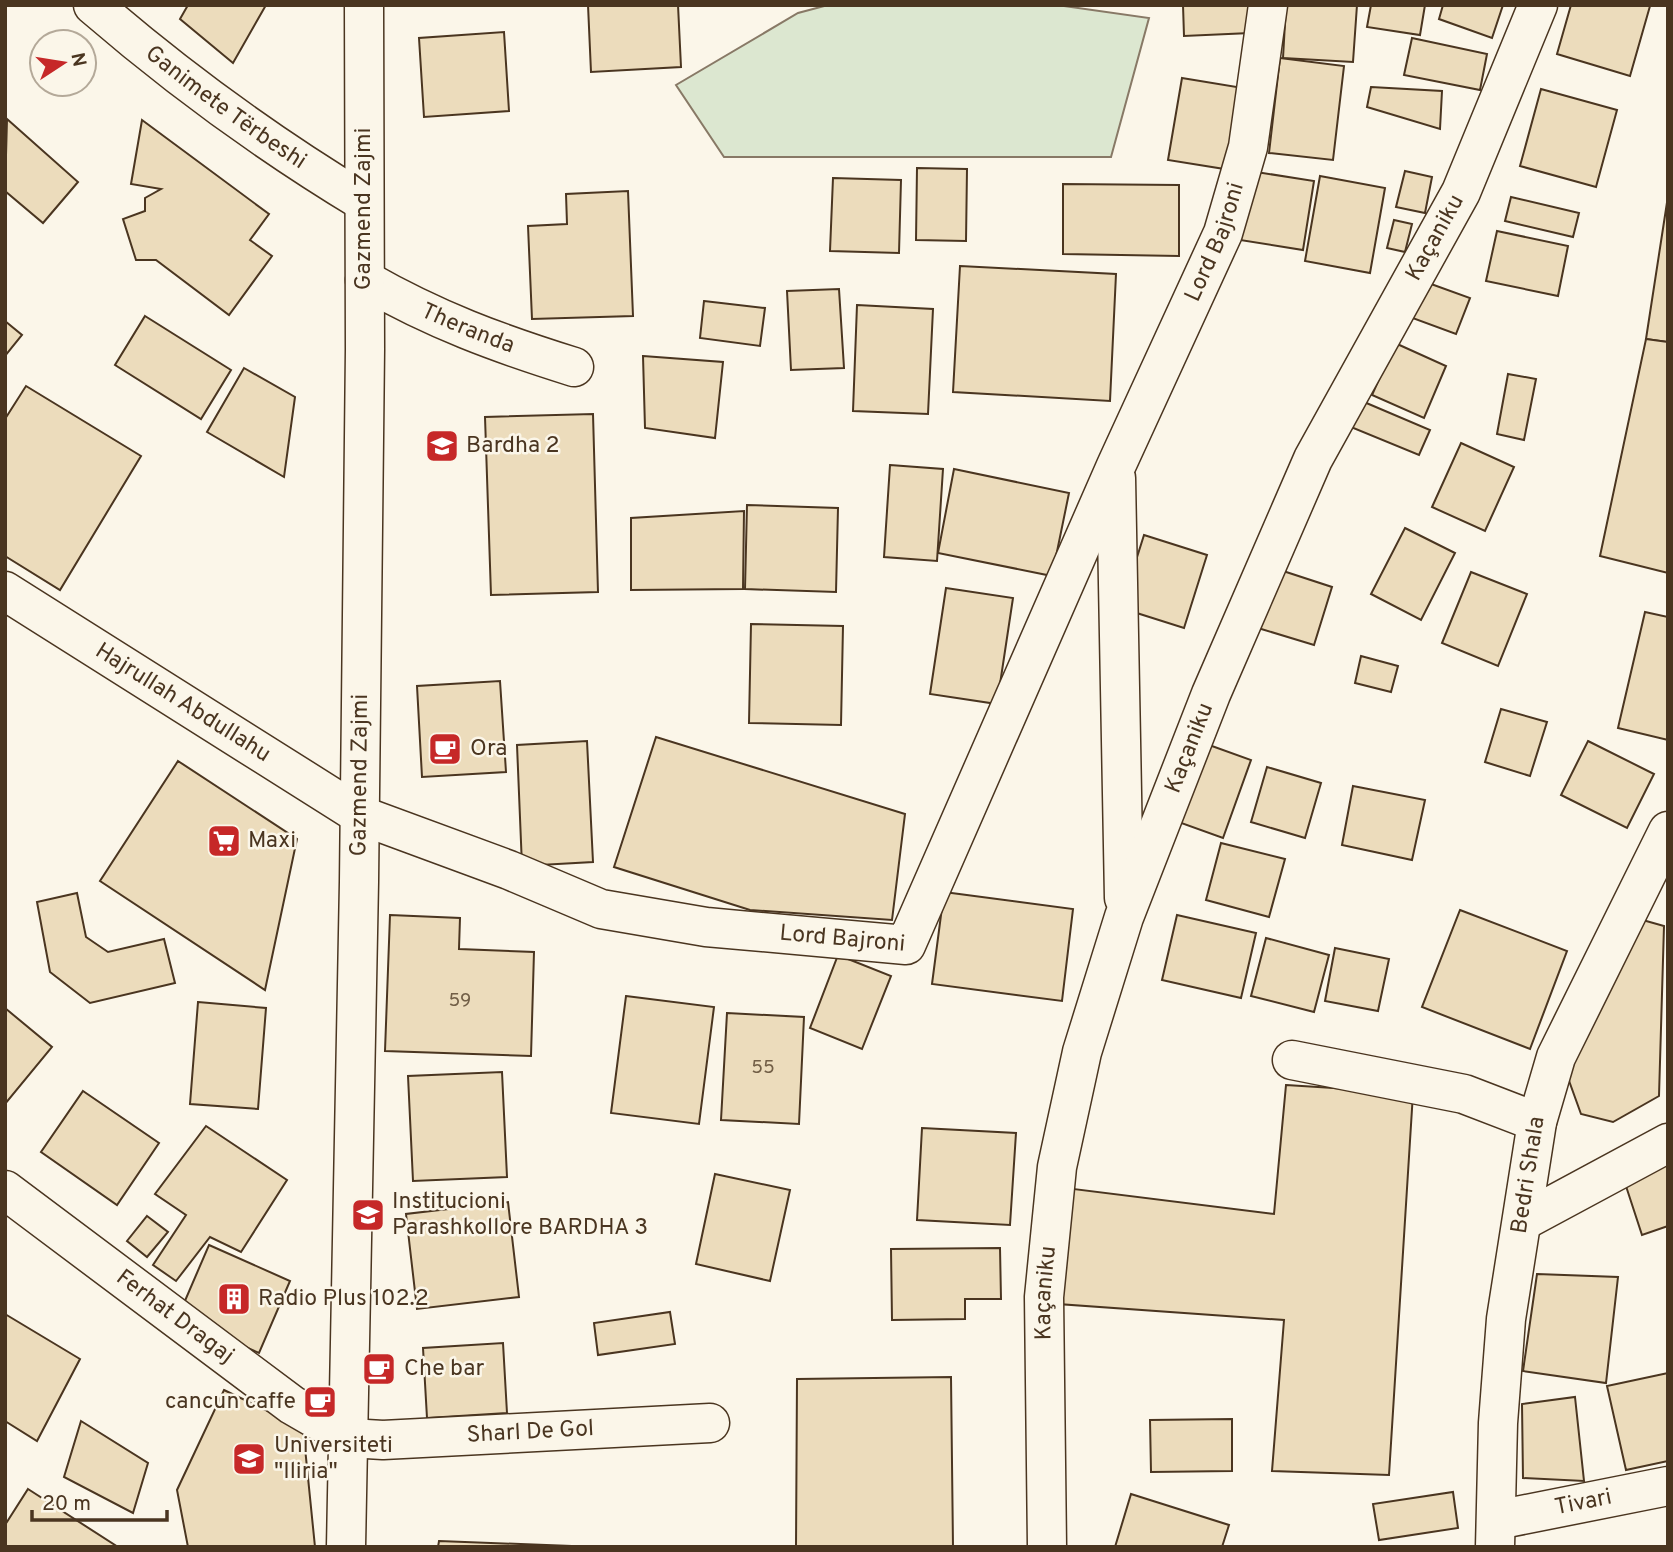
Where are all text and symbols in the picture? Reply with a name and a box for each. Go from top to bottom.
north arrow [28,28,98,98]
street label: Ganimete Tërbeshi [139,40,312,176]
text: N [65,51,91,69]
street label: Gazmend Zajmi [350,128,379,290]
street label: Lord Bajroni [1179,179,1251,307]
street label: Kaçaniku [1400,190,1471,286]
street label: Theranda [416,297,518,361]
school or university icon: Bardha 2 [423,427,461,465]
place label: Bardha 2 [466,432,560,461]
street label: Hajrullah Abdullahu [89,637,276,769]
street label: Gazmend Zajmi [345,694,376,857]
street label: Kaçaniku [1159,699,1221,797]
cafe icon: Ora [426,730,464,768]
place label: Ora [470,735,507,764]
supermarket icon: Maxi [205,822,243,860]
place label: Maxi [248,827,296,856]
street label: Lord Bajroni [778,919,907,959]
house number: 59 [449,989,471,1013]
house number: 55 [751,1056,775,1080]
street label: Bedri Shala [1505,1114,1552,1236]
place label: Institucioni Parashkollore BARDHA 3 [392,1188,648,1243]
school or university icon: Institucioni Parashkollore BARDHA 3 [349,1196,387,1234]
street label: Kaçaniku [1029,1245,1064,1340]
street label: Ferhat Dragaj [110,1264,239,1371]
building icon: Radio Plus 102.2 [215,1280,253,1318]
place label: Radio Plus 102.2 [258,1285,429,1314]
cafe icon: Che bar [360,1350,398,1388]
place label: Che bar [404,1355,485,1384]
cafe icon: cancun caffe [301,1383,339,1421]
place label: cancun caffe [165,1388,296,1417]
street label: Sharl De Gol [466,1415,595,1450]
place label: Universiteti "Iliria" [274,1432,393,1487]
school or university icon: Universiteti "Iliria" [230,1440,268,1478]
scale bar [32,1478,166,1522]
street label: Tivari [1552,1483,1614,1523]
text: 20 m [42,1491,91,1518]

